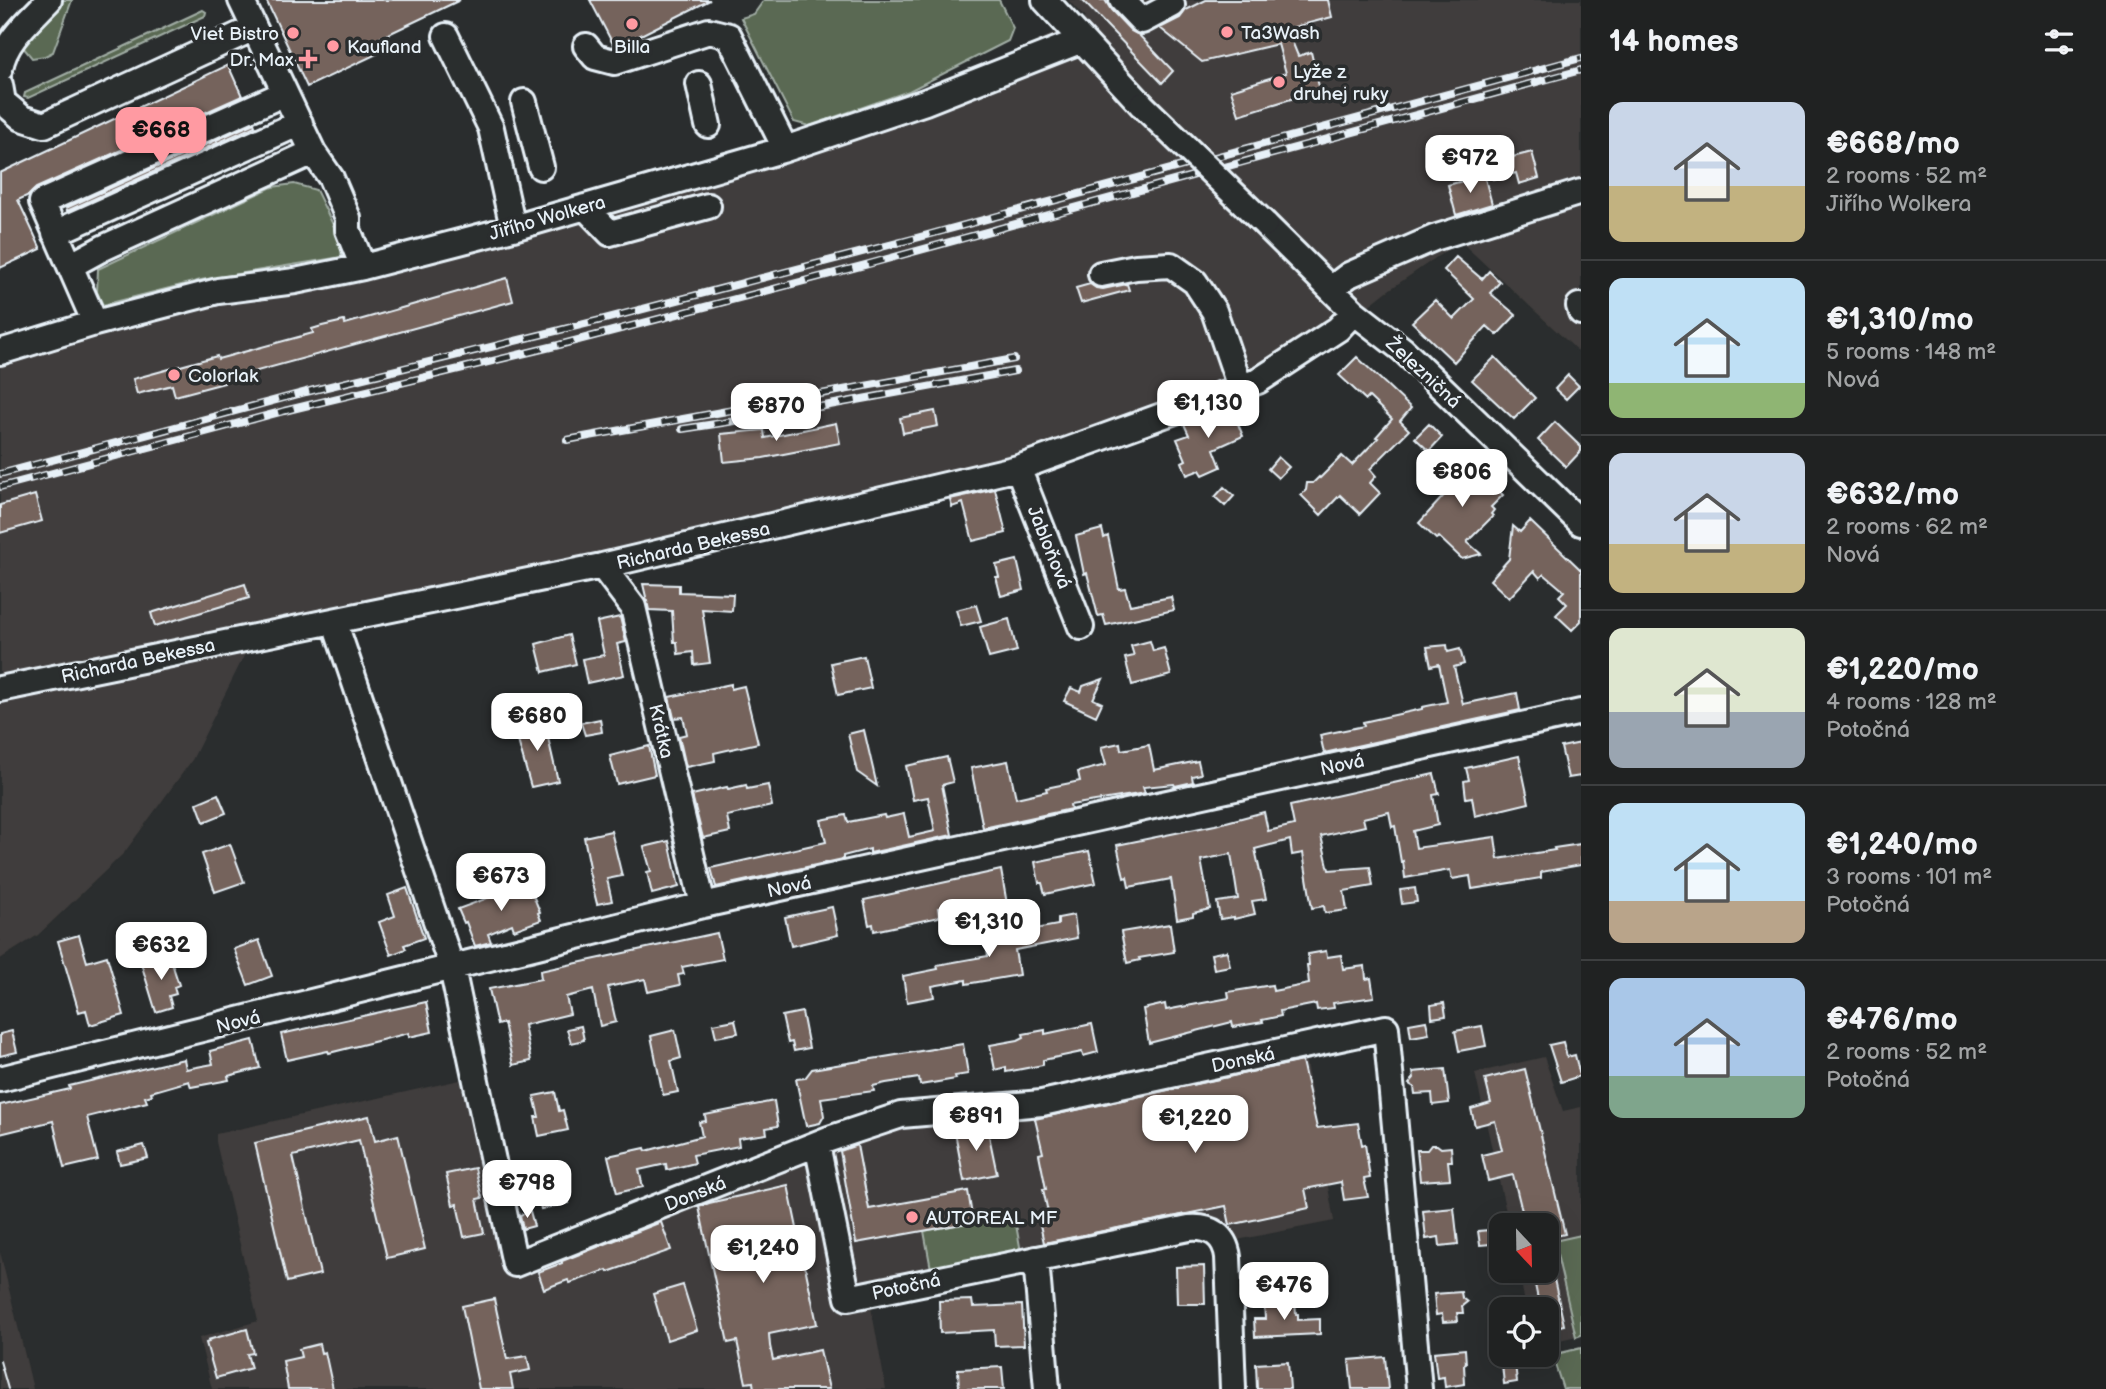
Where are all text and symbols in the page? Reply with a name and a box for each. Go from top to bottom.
marker: Billa [624,16,640,32]
place label: Ta3Wash [1241,22,1320,45]
place label: Viet Bistro [191,23,279,46]
icon: filters [2040,23,2078,61]
marker: Ta3Wash [1219,24,1235,40]
text: 14 homes [1609,24,1738,60]
marker: Viet Bistro [285,25,301,41]
place label: Kaufland [347,36,422,59]
place label: Billa [614,36,650,59]
marker: Kaufland [325,38,341,54]
place label: Dr. Max [229,49,294,72]
marker: Dr. Max [300,51,316,67]
place label: Lyže z druhej ruky [1293,61,1389,106]
marker: Lyže z druhej ruky [1271,74,1287,90]
pin: €668 [120,108,202,167]
text: €668 [131,116,191,144]
text: €668/mo [1826,126,1960,162]
icon: home [1665,130,1749,214]
pin: €972 [1429,136,1511,195]
text: €972 [1441,144,1499,172]
text: 2 rooms · 52 m² [1826,162,1987,190]
text: Jiřího Wolkera [1826,190,1972,218]
street label: Jiřího Wolkera [486,191,608,246]
text: €1,310/mo [1826,302,1973,338]
icon: home [1665,306,1749,390]
street label: Železničná [1380,331,1466,414]
text: 5 rooms · 148 m² [1826,338,1996,366]
place label: Colorlak [188,365,259,388]
text: Nová [1826,366,1880,394]
marker: Colorlak [166,367,182,383]
pin: €1,130 [1151,380,1265,440]
pin: €870 [735,384,817,443]
text: €1,130 [1173,389,1243,417]
text: €870 [747,392,805,420]
pin: €806 [1421,449,1503,509]
text: €806 [1432,458,1492,486]
text: €632/mo [1826,477,1959,513]
icon: home [1665,481,1749,565]
street label: Jabloňová [1022,503,1076,592]
text: 2 rooms · 62 m² [1826,513,1988,541]
street label: Richarda Bekessa [614,518,772,575]
text: Nová [1826,541,1880,569]
street label: Richarda Bekessa [59,634,217,689]
text: €1,220/mo [1826,652,1979,688]
icon: home [1665,656,1749,740]
text: 4 rooms · 128 m² [1826,688,1997,716]
pin: €680 [496,694,578,753]
text: €680 [507,702,567,730]
street label: Krátka [643,702,678,761]
text: Potočná [1826,716,1910,744]
street label: Nová [1318,750,1367,781]
text: €1,240/mo [1826,827,1978,863]
icon: home [1665,831,1749,915]
pin: €673 [460,853,542,913]
text: €673 [472,862,530,890]
text: 3 rooms · 101 m² [1826,863,1992,891]
street label: Nová [765,872,814,903]
text: Potočná [1826,891,1910,919]
pin: €1,310 [932,900,1046,959]
text: €1,310 [954,908,1024,936]
pin: €632 [120,922,202,982]
text: €632 [132,931,190,959]
text: €476/mo [1826,1002,1958,1038]
street label: Nová [214,1006,263,1039]
icon: home [1665,1006,1749,1090]
text: 2 rooms · 52 m² [1826,1038,1987,1066]
street label: Donská [1209,1043,1277,1078]
text: Potočná [1826,1066,1910,1094]
pin: €891 [935,1094,1017,1153]
pin: €1,220 [1138,1096,1252,1155]
text: €891 [949,1102,1003,1130]
text: €1,220 [1158,1104,1232,1132]
pin: €798 [486,1160,568,1220]
text: €798 [498,1169,556,1197]
street label: Donská [661,1172,730,1217]
place label: AUTOREAL MF [926,1207,1058,1230]
marker: AUTOREAL MF [904,1209,920,1225]
north arrow [1489,1213,1559,1283]
map controls [1489,1213,1559,1367]
pin: €1,240 [706,1226,820,1285]
text: €1,240 [727,1234,799,1262]
pin: €476 [1243,1262,1325,1322]
street label: Potočná [870,1269,943,1306]
text: €476 [1255,1271,1313,1299]
button: locate [1489,1297,1559,1367]

